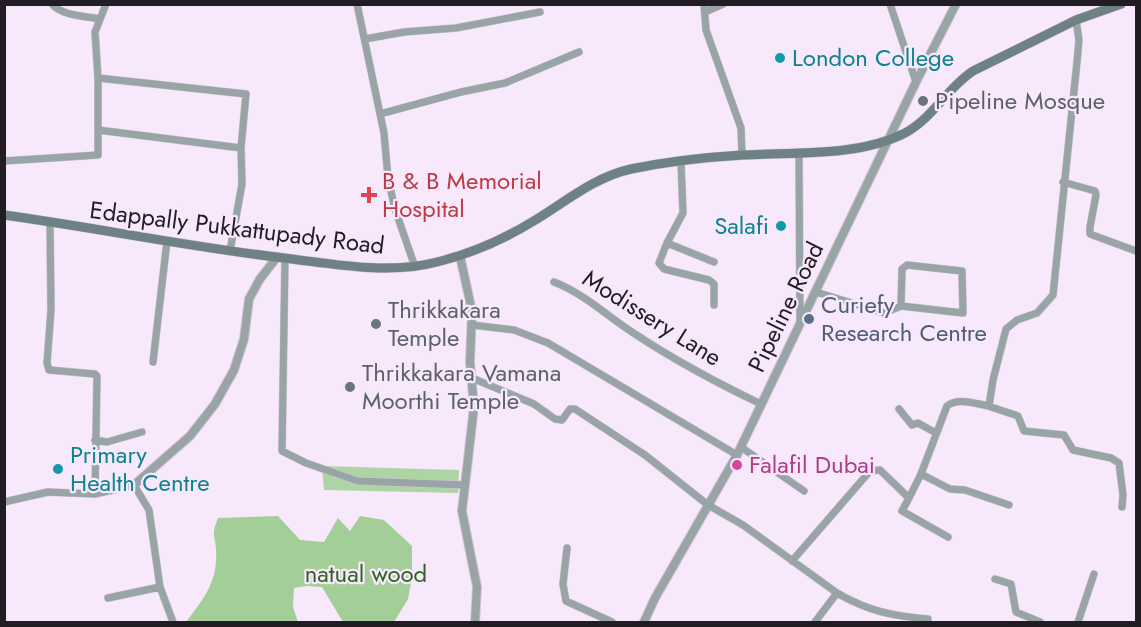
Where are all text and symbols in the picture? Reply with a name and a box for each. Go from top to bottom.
place label: London College [792,40,954,75]
marker: London College [773,51,787,65]
place label: Pipeline Mosque [935,83,1105,118]
marker: Pipeline Mosque [916,94,930,108]
place label: B & B Memorial Hospital [382,163,542,226]
marker: B & B Memorial Hospital [360,186,378,204]
street label: Edappally Pukkattupady Road [88,192,386,263]
place label: Salafi [714,208,769,243]
marker: Salafi [774,219,788,233]
street label: Pipeline Road [739,236,832,378]
street label: Modissery Lane [576,261,729,374]
place label: Curiefy Research Centre [821,287,987,350]
place label: Thrikkakara Temple [388,292,501,355]
marker: Curiefy Research Centre [802,312,816,326]
marker: Thrikkakara Temple [369,317,383,331]
place label: Thrikkakara Vamana Moorthi Temple [362,355,561,418]
marker: Thrikkakara Vamana Moorthi Temple [343,380,357,394]
place label: Primary Health Centre [70,437,210,500]
place label: Falafil Dubai [749,447,875,482]
marker: Falafil Dubai [730,458,744,472]
marker: Primary Health Centre [51,462,65,476]
park label: natual wood [305,556,427,591]

